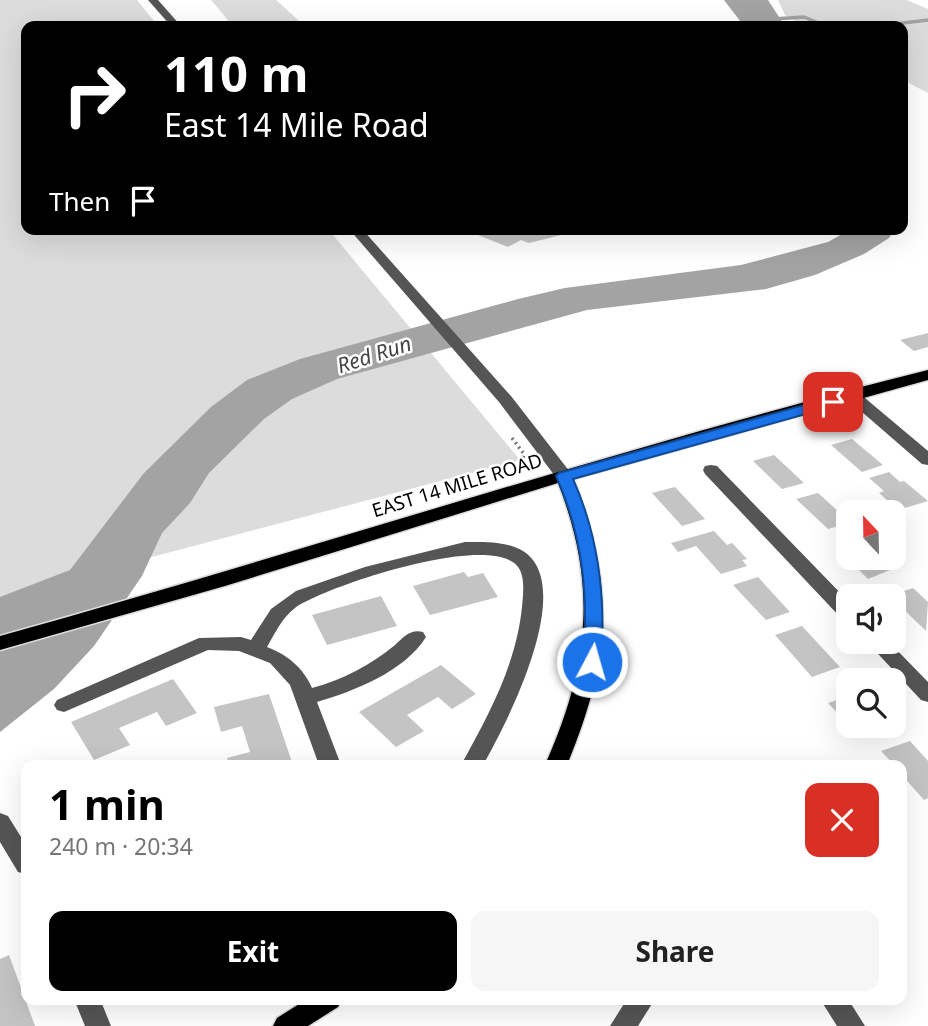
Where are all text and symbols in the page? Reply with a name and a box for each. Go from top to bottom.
text: 110 m [164,40,309,106]
icon: right [49,49,140,140]
text: East 14 Mile Road [164,103,429,146]
icon: arrive [124,182,162,220]
text: Then [49,183,110,219]
water label: Red Run [333,329,415,379]
pin [803,372,863,432]
icon: arrive [814,383,852,421]
street label: EAST 14 MILE ROAD [369,447,545,523]
north arrow [836,500,906,570]
map controls [836,500,906,738]
button: sound [836,584,906,654]
position arrow [555,625,629,699]
button: search [836,668,906,738]
text: 1 min [49,775,165,832]
button: close [805,783,879,857]
text: 240 m · 20:34 [49,830,193,862]
button: Exit [49,911,457,991]
button: Share [471,911,879,991]

